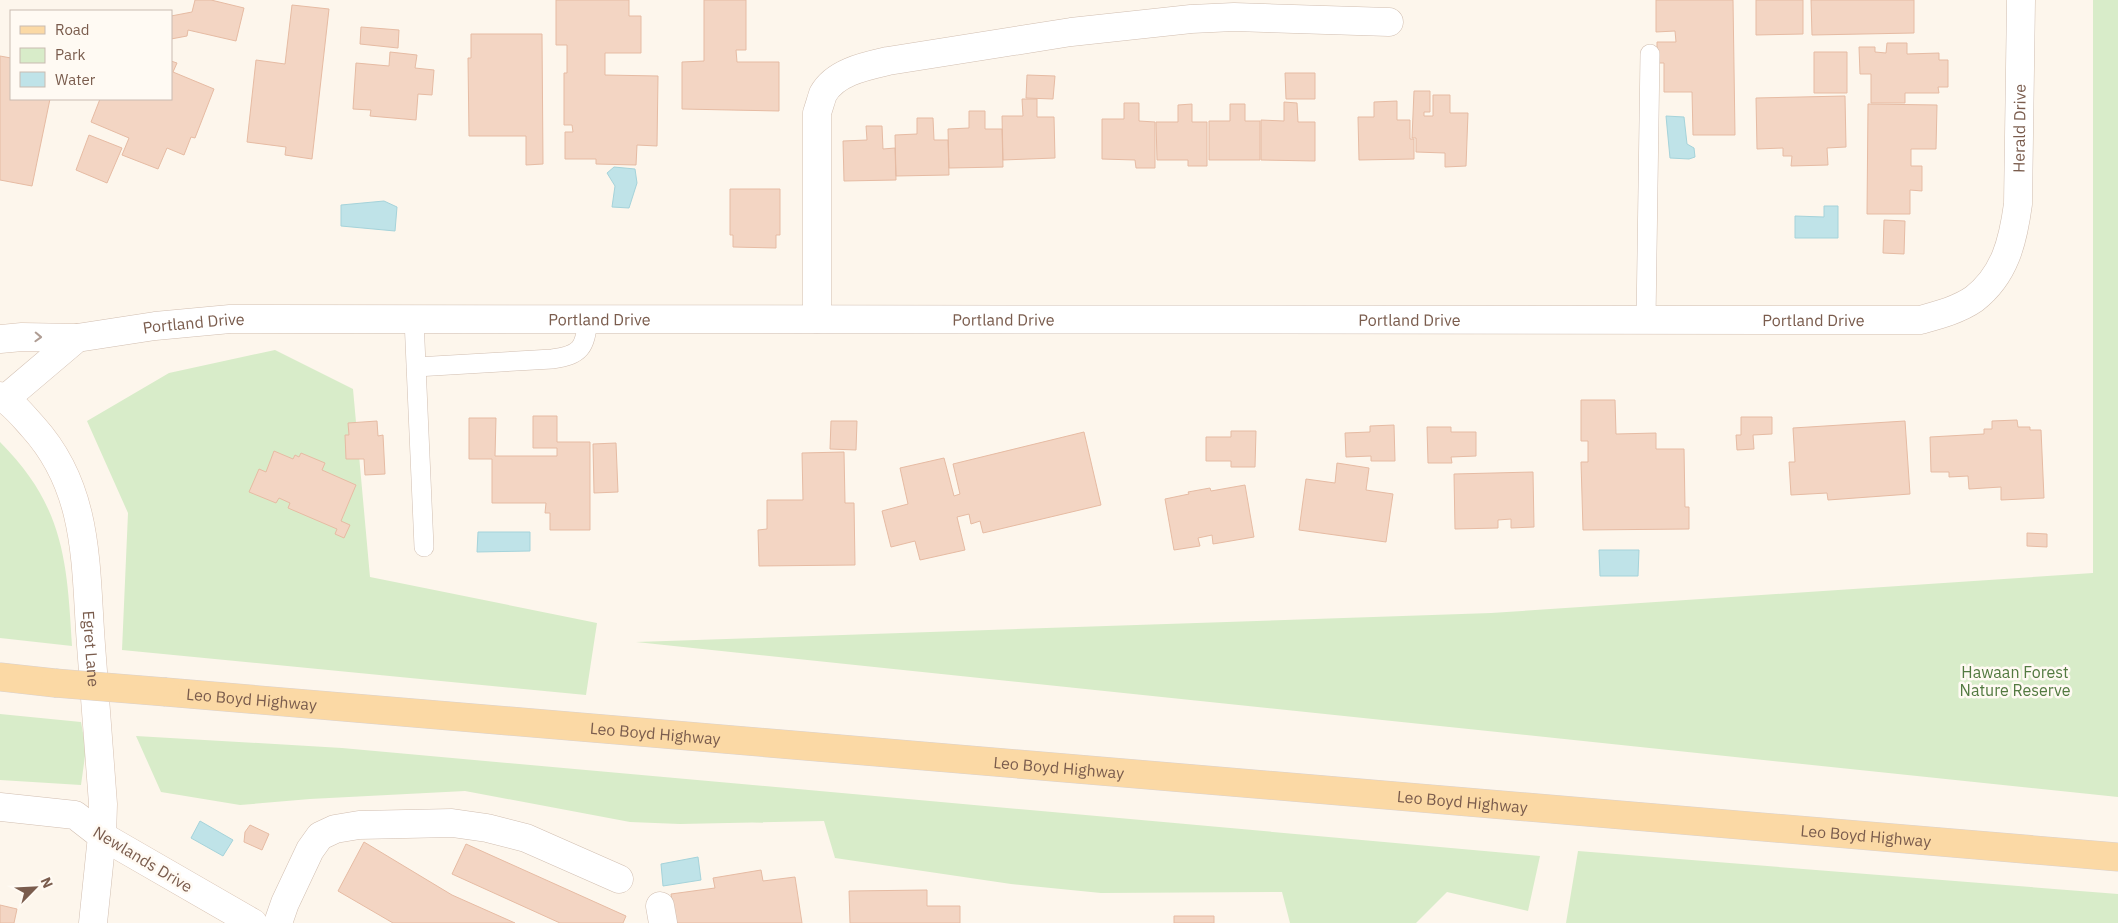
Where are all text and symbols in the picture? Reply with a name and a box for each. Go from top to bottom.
legend [10,10,172,100]
text: Road [55,20,90,39]
text: Park [55,45,85,64]
text: Water [55,70,96,89]
street label: Herald Drive [2008,84,2030,173]
street label: Portland Drive [141,309,245,338]
street label: Portland Drive [548,309,651,329]
street label: Portland Drive [952,309,1055,329]
street label: Portland Drive [1358,310,1461,330]
street label: Portland Drive [1762,310,1865,330]
one-way arrow [35,332,43,342]
street label: Egret Lane [79,610,104,688]
park label: Hawaan Forest Nature Reserve [1960,662,2071,700]
street label: Leo Boyd Highway [186,684,318,715]
street label: Leo Boyd Highway [589,718,721,749]
street label: Leo Boyd Highway [993,752,1125,783]
street label: Leo Boyd Highway [1396,786,1529,817]
street label: Leo Boyd Highway [1800,820,1932,851]
street label: Newlands Drive [90,822,196,897]
north arrow [10,863,60,913]
text: N [37,874,57,891]

